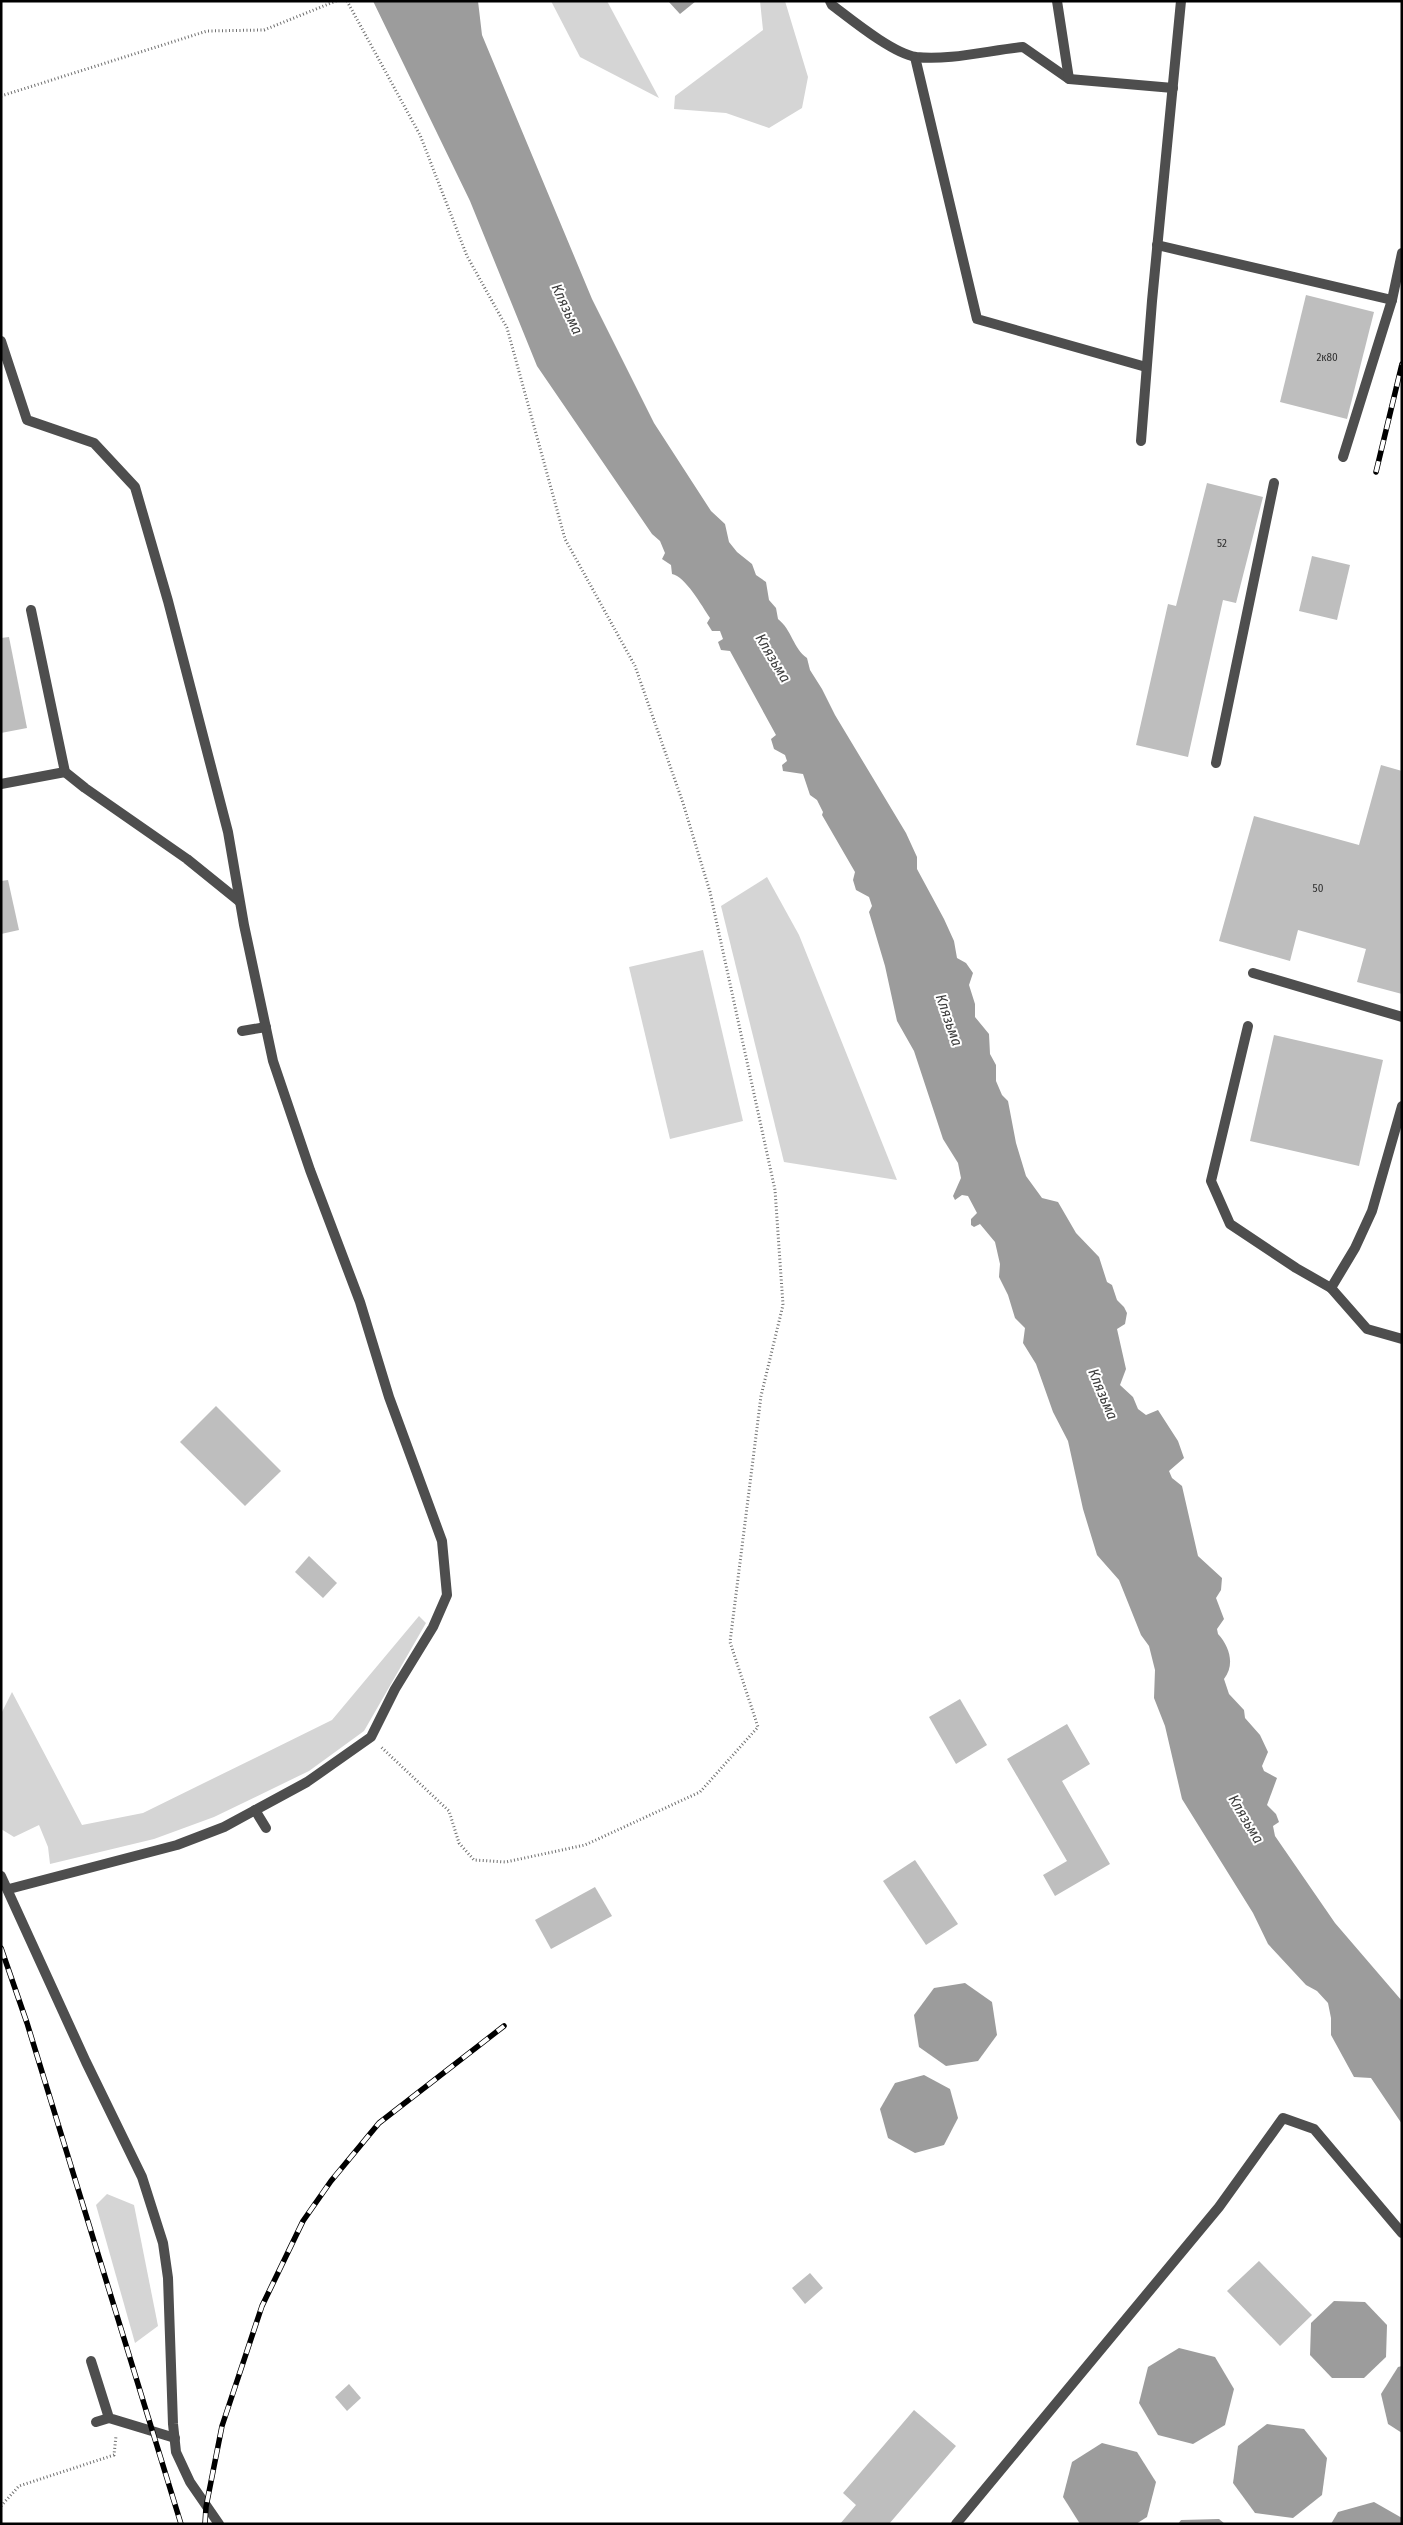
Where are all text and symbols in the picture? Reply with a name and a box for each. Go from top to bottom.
water label: Клязьма [548,281,587,337]
house number: 2к80 [1316,351,1338,364]
house number: 52 [1217,537,1227,550]
water label: Клязьма [751,630,795,686]
house number: 50 [1313,882,1324,895]
water label: Клязьма [932,992,966,1049]
water label: Клязьма [1084,1366,1122,1422]
water label: Клязьма [1224,1791,1268,1847]

